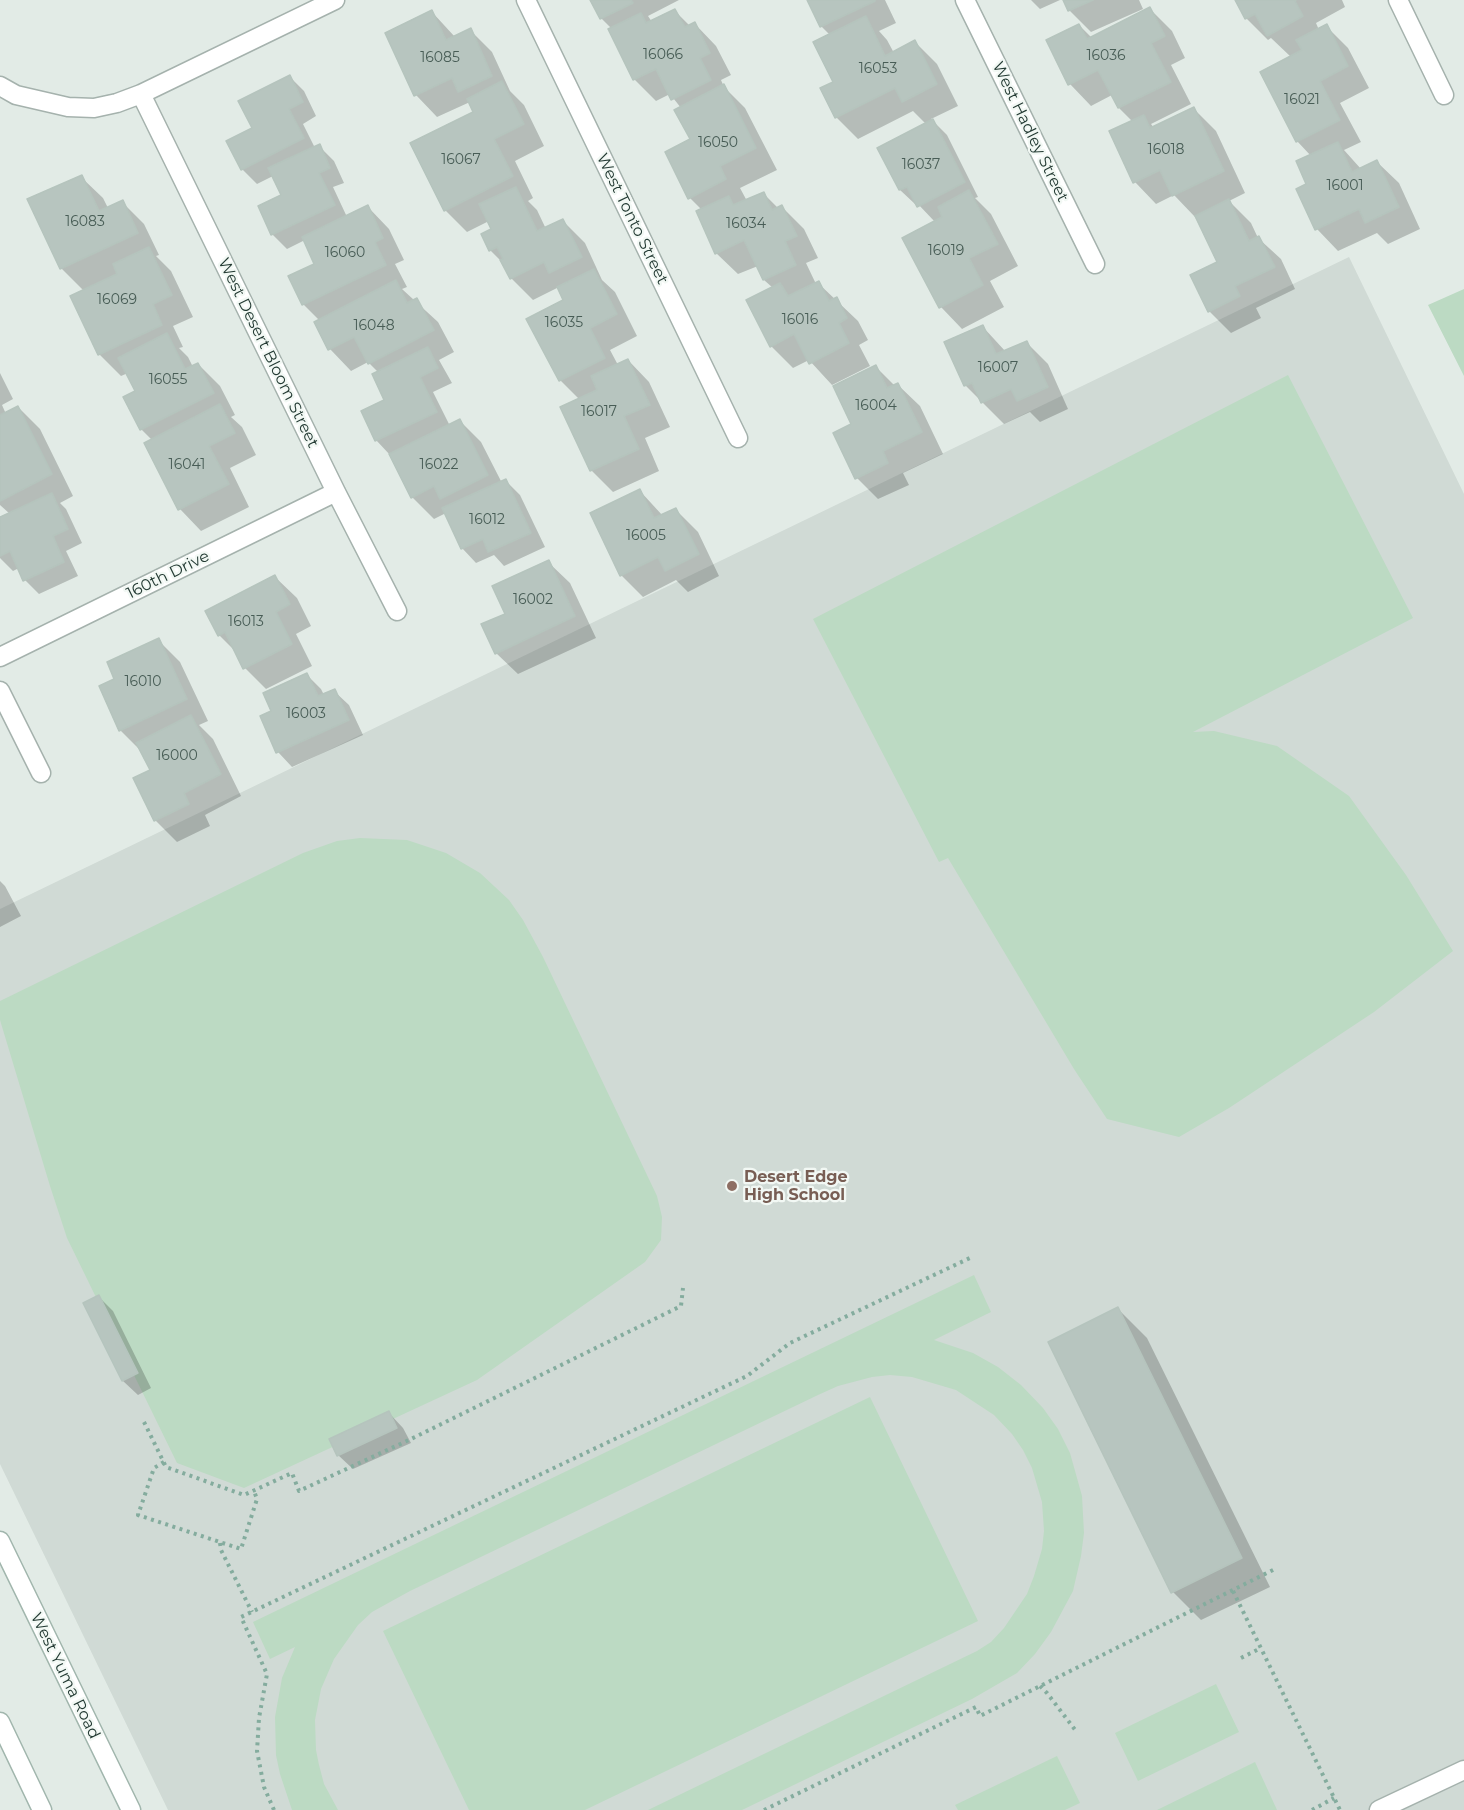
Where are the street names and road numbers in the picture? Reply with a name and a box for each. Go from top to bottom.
street label: West Hadley Street [988,59,1072,205]
street label: West Tonto Street [592,151,672,287]
street label: West Desert Bloom Street [214,255,322,451]
street label: 160th Drive [123,547,213,603]
street label: West Yuma Road [26,1610,104,1742]

